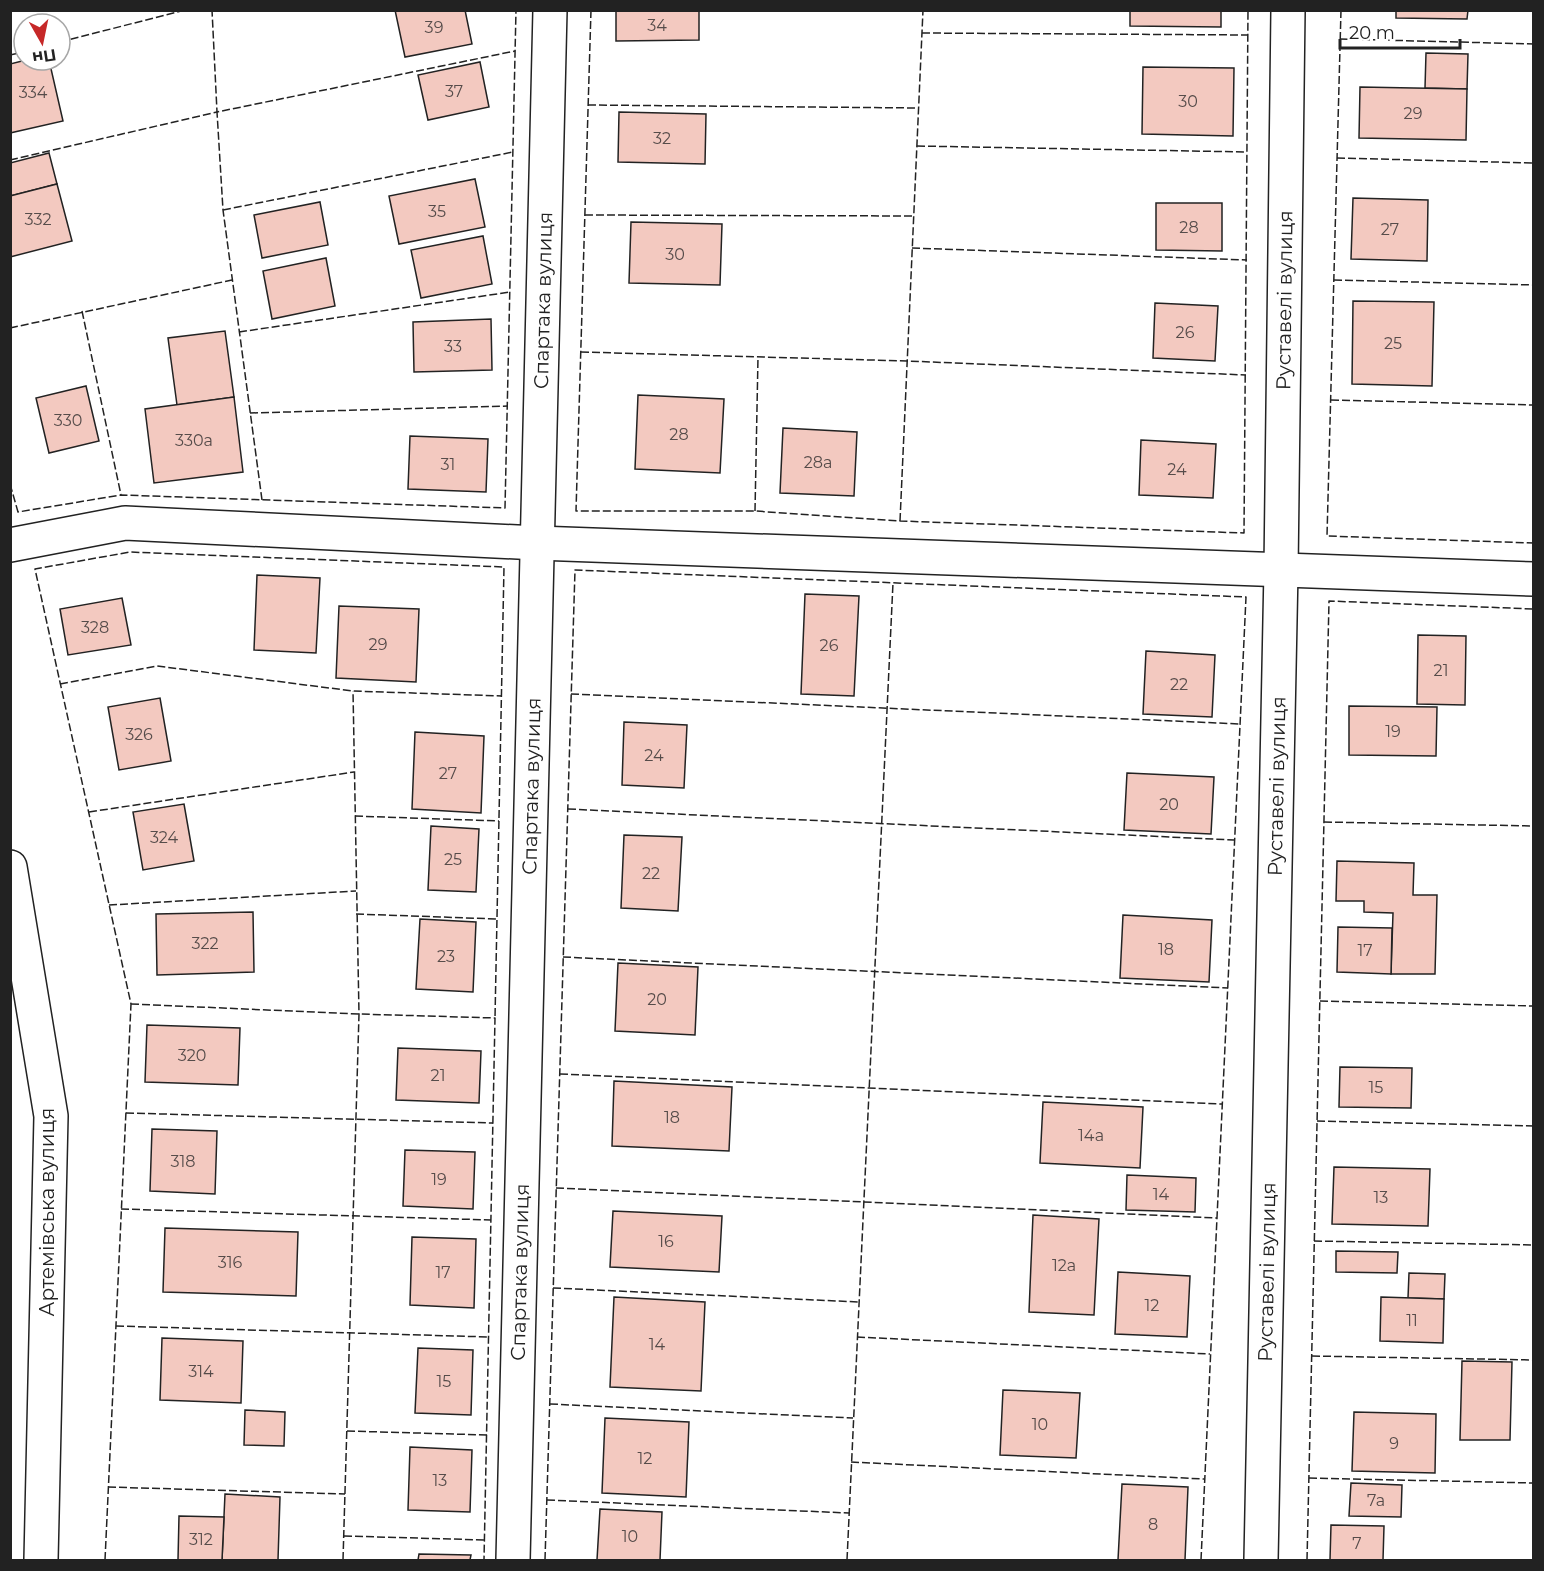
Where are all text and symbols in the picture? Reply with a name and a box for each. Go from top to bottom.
north arrow [12,12,72,72]
scale bar [1340,12,1460,50]
house number: 34 [647,16,667,35]
house number: 39 [425,18,443,37]
text: 20 m [1349,22,1395,44]
text: Пн [31,45,58,68]
house number: 37 [445,82,463,101]
house number: 334 [19,83,48,102]
house number: 30 [1178,92,1198,111]
house number: 29 [1404,104,1422,123]
house number: 32 [653,129,671,148]
house number: 35 [428,202,446,221]
house number: 332 [25,210,51,229]
street label: Руставелі вулиця [1271,210,1297,390]
street label: Спартака вулиця [529,211,557,389]
house number: 28 [1179,218,1199,237]
house number: 27 [1381,220,1399,239]
house number: 30 [665,245,685,264]
house number: 26 [1176,323,1195,342]
house number: 25 [1384,334,1402,353]
house number: 33 [444,337,462,356]
house number: 330 [54,411,82,430]
house number: 28 [669,425,689,444]
house number: 330а [175,431,213,450]
house number: 28а [804,453,832,472]
house number: 31 [441,455,455,474]
house number: 24 [1167,460,1187,479]
house number: 328 [81,618,109,637]
house number: 29 [369,635,387,654]
house number: 26 [820,636,839,655]
house number: 21 [1434,661,1448,680]
house number: 22 [1170,675,1188,694]
street label: Руставелі вулиця [1263,696,1290,876]
street label: Спартака вулиця [517,697,546,875]
house number: 19 [1385,722,1401,741]
house number: 326 [125,725,153,744]
house number: 24 [644,746,664,765]
house number: 27 [439,764,457,783]
house number: 20 [1159,795,1179,814]
house number: 324 [150,828,179,847]
house number: 25 [444,850,462,869]
house number: 22 [642,864,660,883]
house number: 322 [191,934,219,953]
house number: 18 [1158,940,1174,959]
house number: 17 [1357,941,1373,960]
house number: 23 [437,947,455,966]
house number: 20 [647,990,667,1009]
house number: 320 [178,1046,206,1065]
house number: 21 [431,1066,445,1085]
house number: 15 [1369,1078,1383,1097]
street label: Артемівська вулиця [35,1108,59,1316]
house number: 18 [664,1108,680,1127]
house number: 14а [1078,1126,1104,1145]
house number: 318 [170,1152,196,1171]
house number: 19 [431,1170,447,1189]
street label: Руставелі вулиця [1253,1182,1281,1362]
street label: Спартака вулиця [506,1183,534,1361]
house number: 14 [1153,1185,1170,1204]
house number: 13 [1374,1188,1388,1207]
house number: 16 [658,1232,674,1251]
house number: 316 [218,1253,243,1272]
house number: 12а [1052,1256,1076,1275]
house number: 17 [435,1263,451,1282]
house number: 12 [1145,1296,1159,1315]
house number: 11 [1406,1311,1418,1330]
house number: 14 [649,1335,666,1354]
house number: 314 [188,1362,214,1381]
house number: 15 [437,1372,451,1391]
house number: 10 [1032,1415,1048,1434]
house number: 9 [1389,1434,1399,1453]
house number: 12 [638,1449,652,1468]
house number: 13 [433,1471,447,1490]
house number: 7а [1367,1491,1385,1510]
house number: 8 [1148,1515,1158,1534]
house number: 10 [622,1527,638,1546]
house number: 312 [189,1530,213,1549]
house number: 7 [1352,1534,1362,1553]

